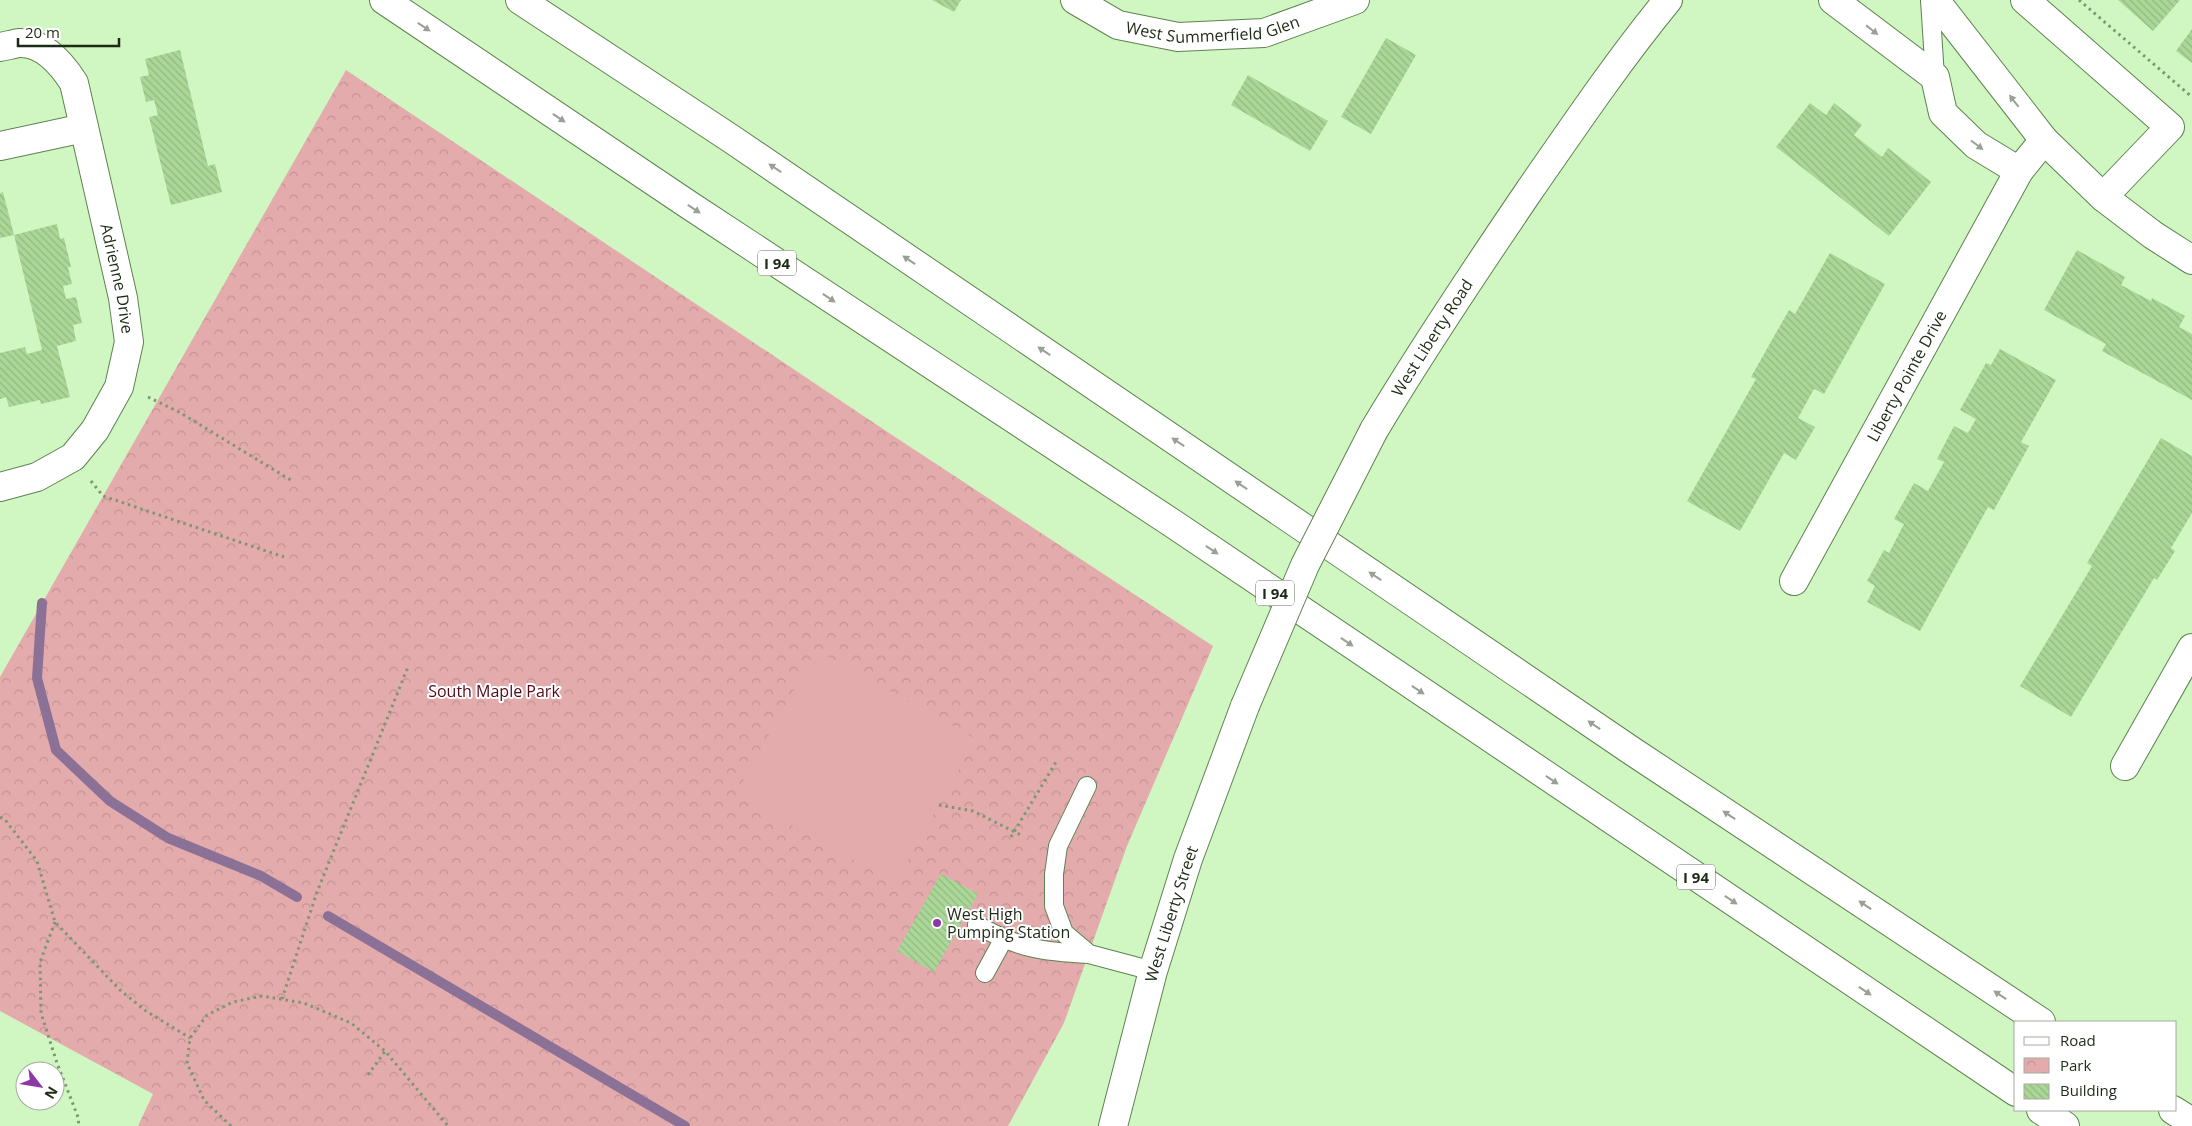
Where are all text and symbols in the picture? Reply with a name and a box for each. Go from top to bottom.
street label: West Summerfield Glen [1124,10,1302,48]
scale bar [18,15,119,47]
text: 20 m [25,22,60,42]
one-way arrow [417,22,431,32]
one-way arrow [1865,25,1879,35]
one-way arrow [2008,95,2019,108]
one-way arrow [552,113,566,123]
one-way arrow [1970,139,1983,150]
one-way arrow [768,164,781,173]
one-way arrow [687,204,700,213]
street label: Adrienne Drive [95,222,139,335]
road number: I 94 [758,250,796,276]
one-way arrow [902,255,916,265]
street label: West Liberty Road [1386,275,1478,400]
one-way arrow [823,293,836,303]
street label: Liberty Pointe Drive [1862,306,1952,445]
one-way arrow [1037,346,1050,356]
one-way arrow [1171,437,1185,447]
one-way arrow [1234,480,1248,490]
one-way arrow [1205,545,1219,555]
one-way arrow [1369,571,1382,581]
road number: I 94 [1256,580,1294,606]
one-way arrow [1340,637,1353,647]
park label: South Maple Park [428,680,560,702]
one-way arrow [1411,685,1424,694]
one-way arrow [1588,720,1601,730]
one-way arrow [1546,775,1559,785]
one-way arrow [1723,811,1736,820]
street label: West Liberty Street [1140,842,1203,984]
road number: I 94 [1677,864,1715,890]
one-way arrow [1724,896,1737,905]
one-way arrow [1858,901,1871,910]
place label: West High Pumping Station [947,903,1070,943]
marker: West High Pumping Station [931,917,943,929]
one-way arrow [1859,986,1872,996]
one-way arrow [1993,991,2007,1000]
legend [2014,1021,2177,1111]
text: Road [2060,1030,2096,1050]
text: Park [2060,1055,2091,1075]
north arrow [15,1061,65,1111]
text: Building [2060,1080,2117,1100]
text: N [40,1083,63,1103]

